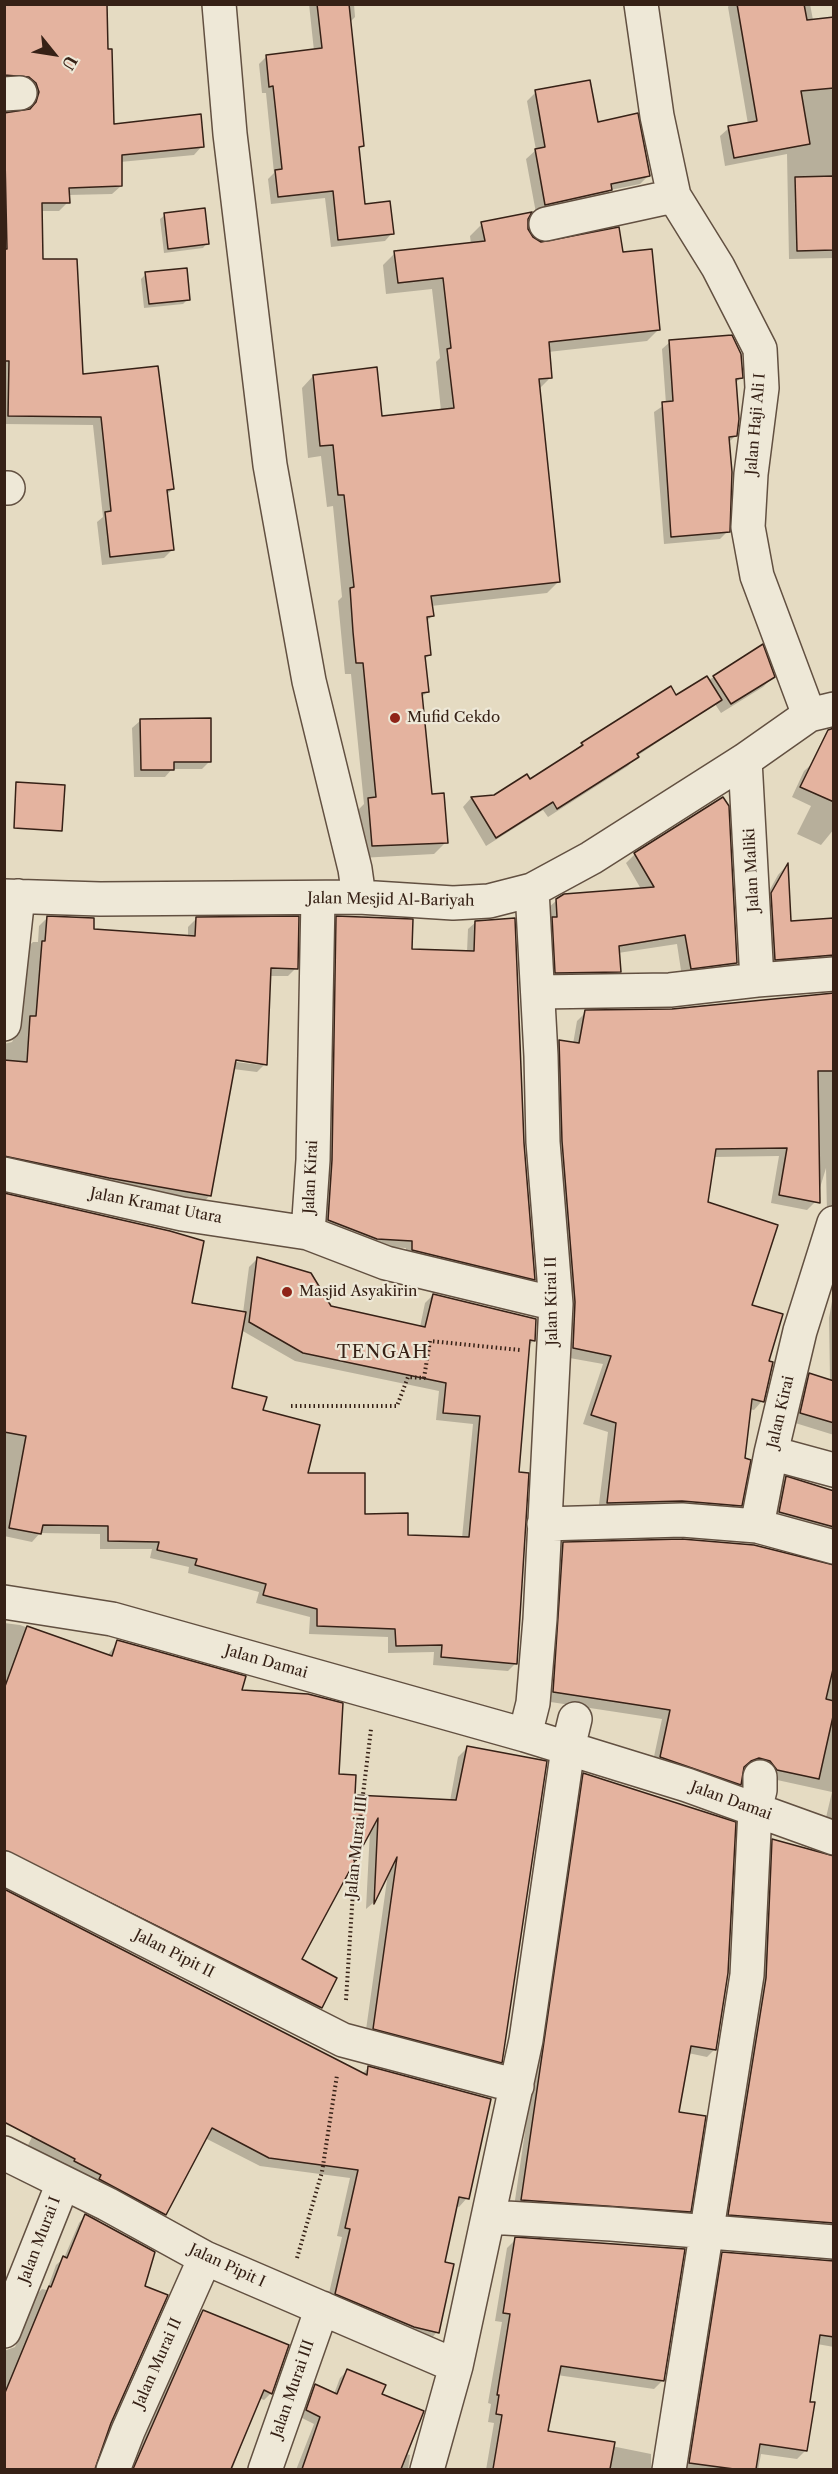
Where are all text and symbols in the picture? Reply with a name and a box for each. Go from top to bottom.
north arrow [24,24,84,84]
text: U [58,52,81,74]
street label: Jalan Haji Ali I [743,372,769,476]
place label: Mufid Cekdo [407,709,500,727]
marker: Mufid Cekdo [388,711,402,725]
street label: Jalan Maliki [741,828,763,912]
street label: Jalan Mesjid Al-Bariyah [307,890,475,910]
street label: Jalan Kirai [300,1140,322,1214]
street label: Jalan Kramat Utara [88,1184,224,1228]
street label: Jalan Kirai II [542,1256,562,1346]
place label: Masjid Asyakirin [299,1283,417,1301]
marker: Masjid Asyakirin [280,1285,294,1299]
district label: TENGAH [337,1342,429,1364]
street label: Jalan Kirai [764,1374,798,1450]
street label: Jalan Damai [223,1642,309,1682]
street label: Jalan Damai [688,1778,774,1824]
street label: Jalan Murai III [343,1795,371,1899]
street label: Jalan Pipit II [131,1926,217,1982]
street label: Jalan Murai I [15,2194,65,2286]
street label: Jalan Pipit I [186,2241,268,2291]
street label: Jalan Murai II [130,2315,186,2411]
street label: Jalan Murai III [268,2338,318,2440]

